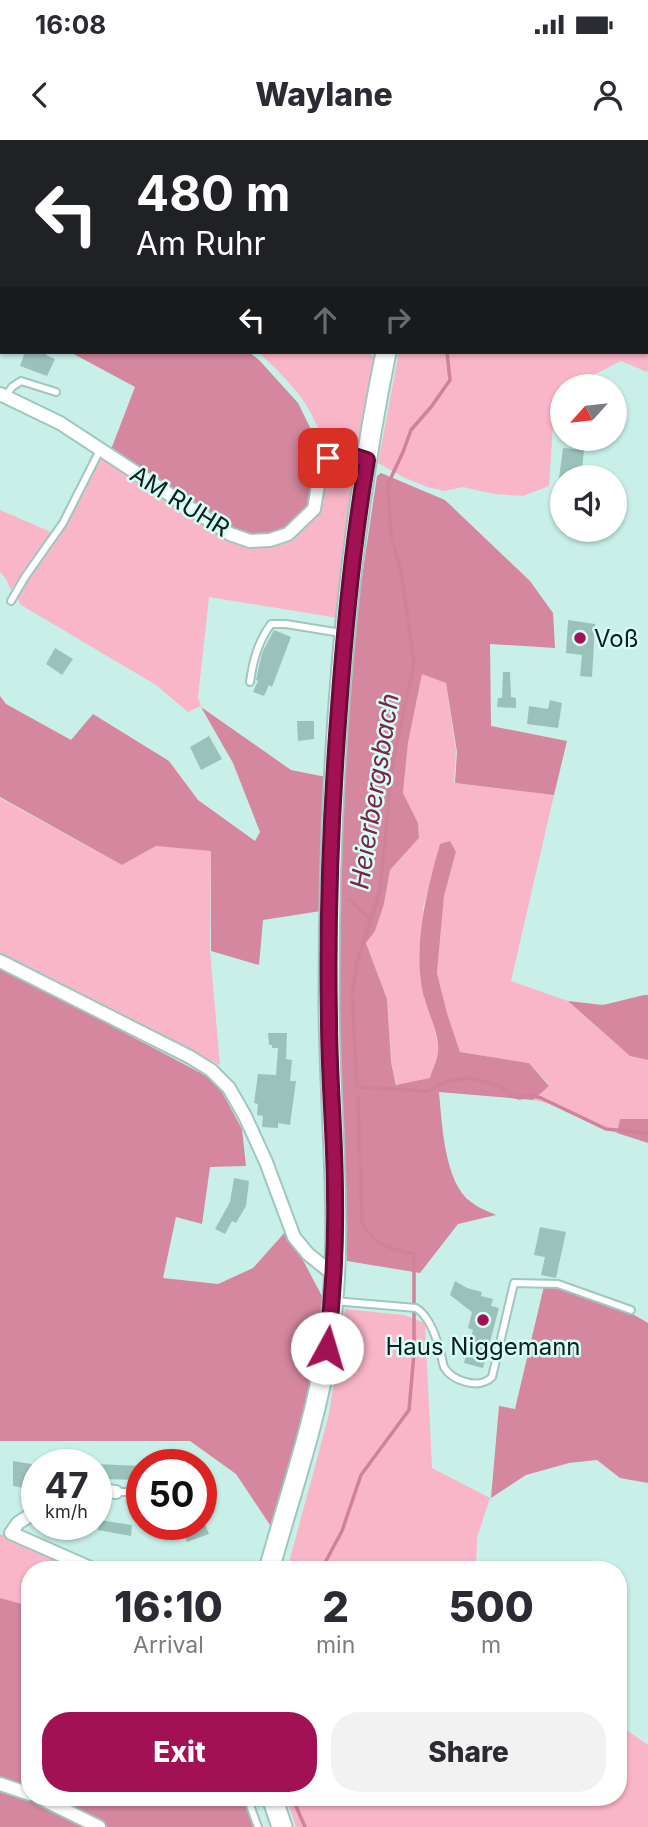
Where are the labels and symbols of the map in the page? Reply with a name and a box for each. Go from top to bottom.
north arrow [550,374,626,452]
pin [298,428,358,488]
street label: AM RUHR [125,459,235,543]
place label: Voß [594,624,639,653]
marker: Voß [572,630,588,646]
water label: Heierbergsbach [343,691,405,891]
position arrow [290,1311,364,1385]
marker: Haus Niggemann [475,1312,491,1328]
place label: Haus Niggemann [385,1332,581,1361]
speed limit sign: 50 [126,1449,217,1540]

